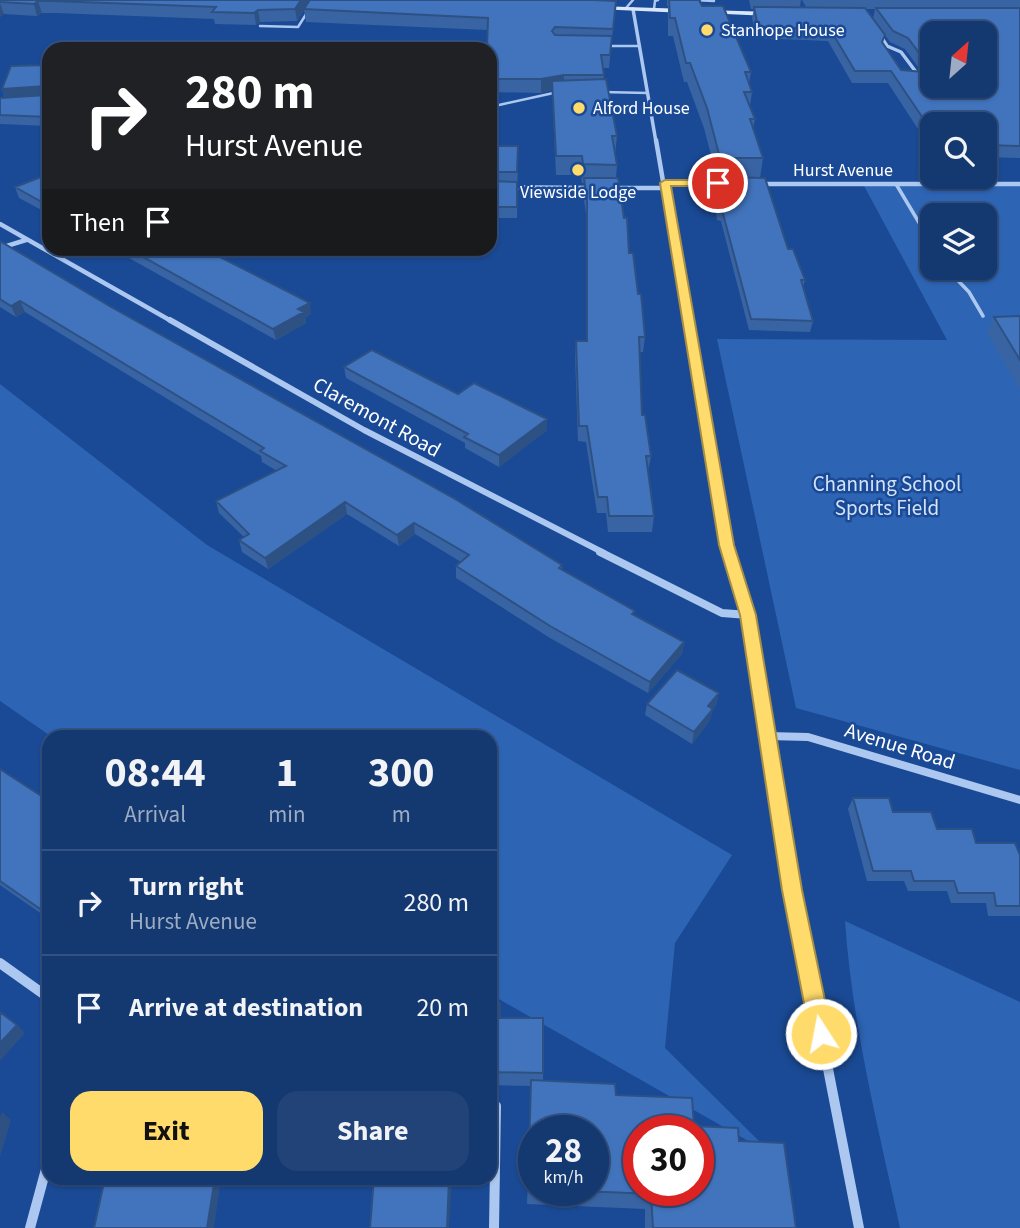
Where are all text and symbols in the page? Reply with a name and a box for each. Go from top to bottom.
place label: Stanhope House [721,18,845,43]
north arrow [920,21,998,98]
map controls [920,21,997,280]
marker: Stanhope House [699,22,715,38]
text: 280 m [185,58,314,128]
icon: right [70,70,161,161]
place label: Alford House [593,96,690,121]
marker: Alford House [571,100,587,116]
button: search [920,112,997,189]
text: Hurst Avenue [185,123,363,169]
pin [688,153,748,213]
street label: Hurst Avenue [793,158,893,183]
marker: Viewside Lodge [570,162,586,178]
icon: arrive [699,164,737,202]
place label: Viewside Lodge [520,180,636,205]
icon: arrive [139,203,177,241]
button: layers [920,203,997,280]
text: Then [70,204,125,241]
street label: Claremont Road [308,369,446,465]
park label: Channing School Sports Field [813,469,961,523]
street label: Avenue Road [841,715,959,777]
text: 08:44 [104,743,206,803]
text: 1 [276,743,298,803]
text: 300 [368,743,435,803]
text: Arrival [124,798,186,831]
text: min [268,798,306,831]
text: m [392,798,411,831]
text: Turn right [129,868,244,905]
icon: right [70,884,108,922]
text: 280 m [403,884,469,921]
text: Hurst Avenue [129,905,257,938]
icon: arrive [70,989,108,1027]
text: Arrive at destination [129,989,363,1026]
text: 20 m [416,989,469,1026]
position arrow [784,997,858,1071]
button: Exit [70,1091,263,1171]
button: Share [277,1091,469,1171]
speed limit sign: 30 [623,1115,714,1206]
text: 28 [545,1126,582,1176]
text: km/h [544,1165,583,1190]

